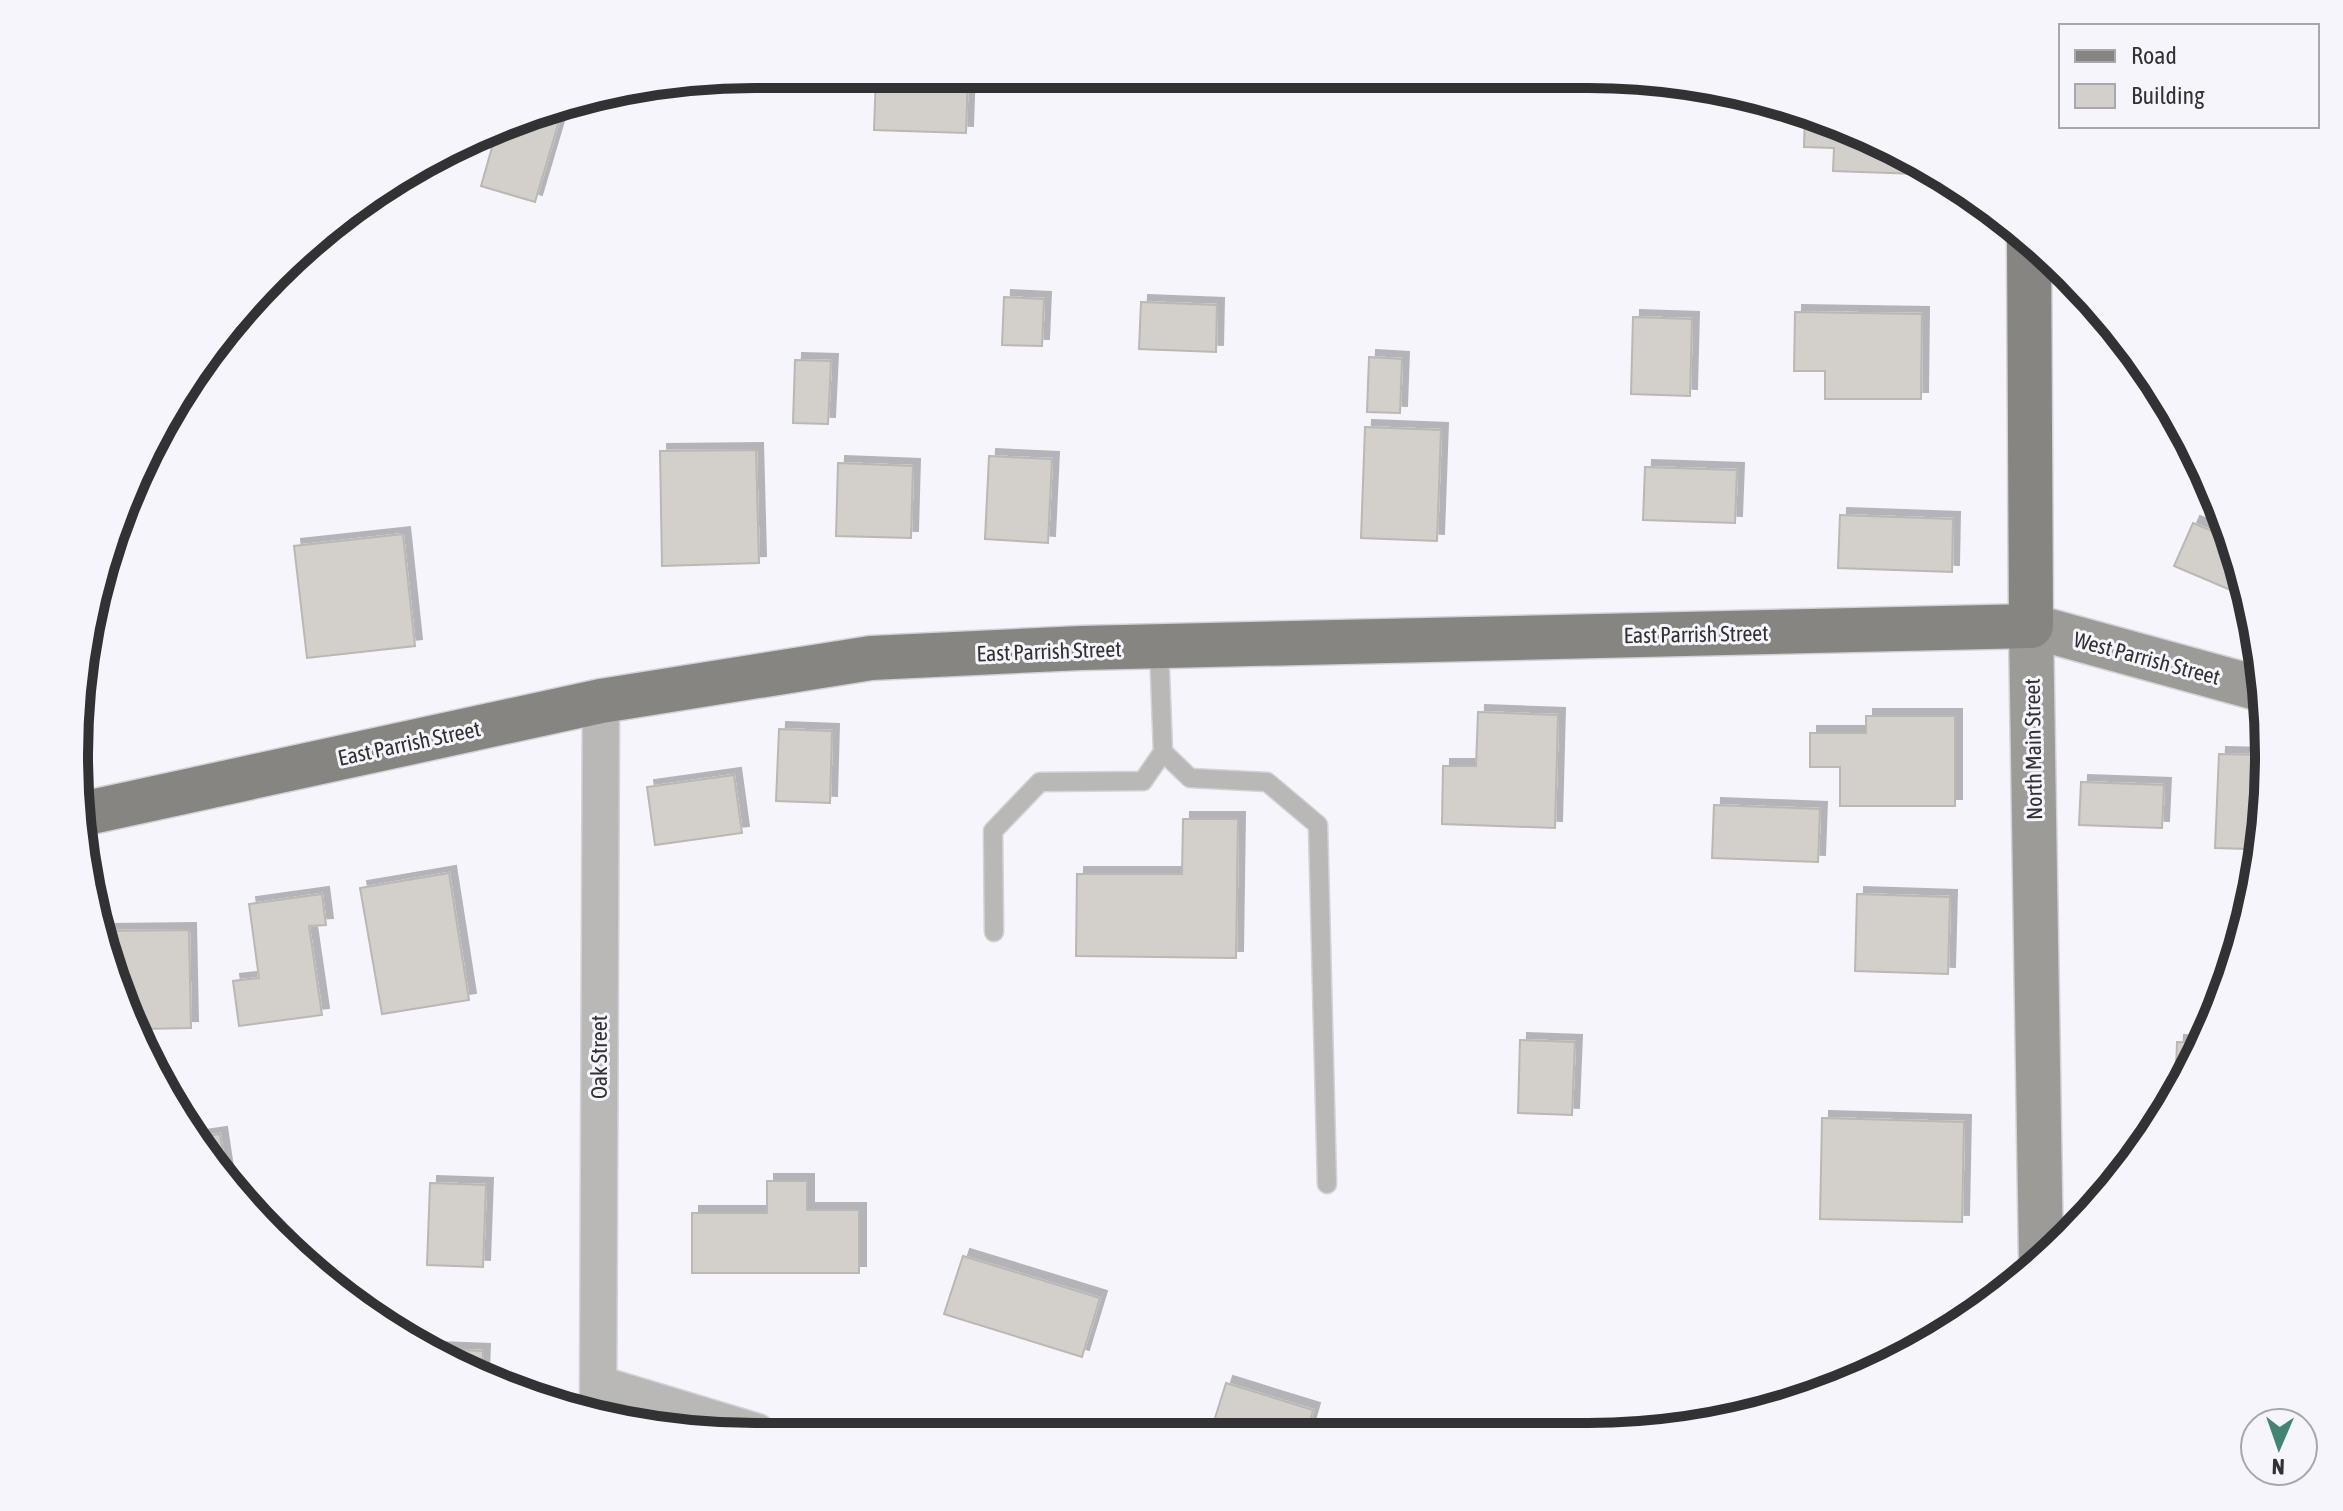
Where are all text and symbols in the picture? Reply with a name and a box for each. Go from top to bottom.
legend [2059,24,2319,128]
text: Road [2131,42,2177,69]
text: Building [2131,82,2205,109]
street label: East Parrish Street [1623,620,1769,648]
street label: West Parrish Street [2071,626,2223,690]
street label: East Parrish Street [976,635,1122,667]
street label: North Main Street [2019,678,2047,820]
street label: East Parrish Street [335,715,483,771]
street label: Oak Street [586,1015,612,1099]
north arrow [2239,1407,2319,1487]
text: N [2271,1454,2285,1480]

